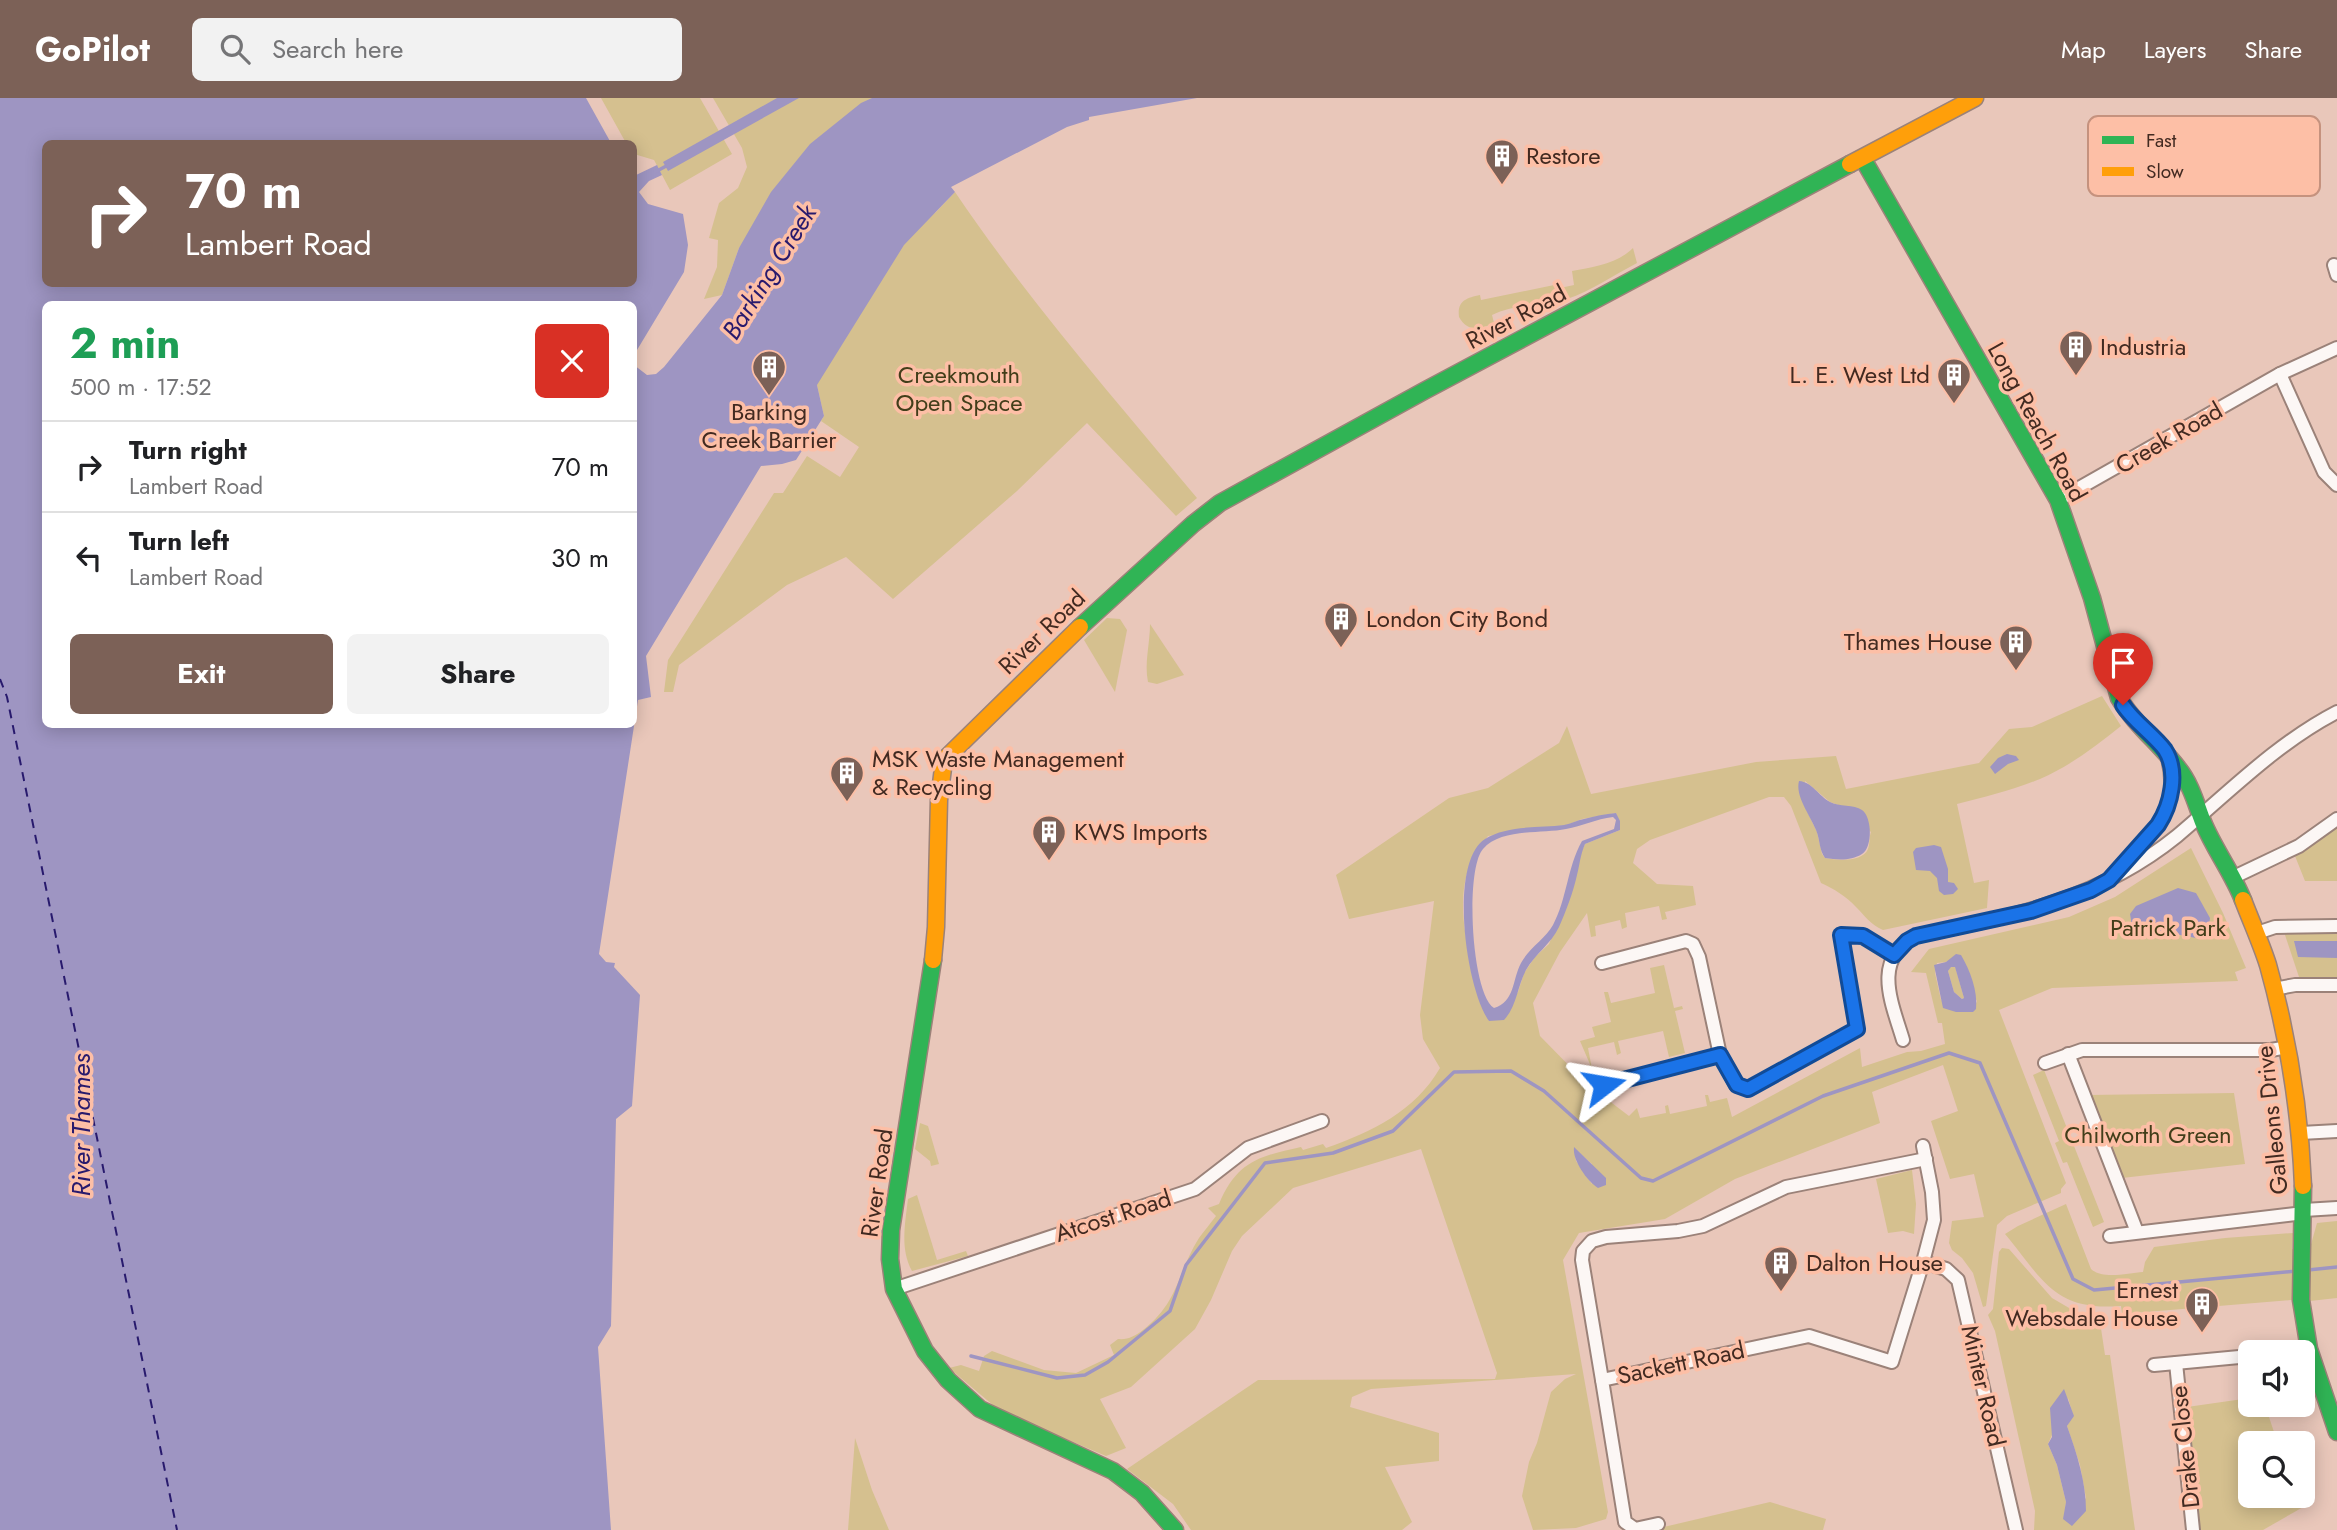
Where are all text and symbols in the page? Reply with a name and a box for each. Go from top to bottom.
search box [192,18,682,81]
text: GoPilot [35,26,150,73]
icon: search [216,30,254,68]
text: Search here [272,30,403,68]
text: Map [2061,32,2106,67]
text: Layers [2144,32,2206,67]
text: Share [2244,32,2302,67]
legend [2088,116,2320,196]
text: Fast [2146,127,2177,154]
building icon: Restore [1483,137,1521,186]
place label: Restore [1526,138,1601,173]
text: 70 m [185,156,302,226]
text: Slow [2146,158,2184,185]
icon: right [70,168,161,259]
water label: Barking Creek [712,196,827,347]
text: Lambert Road [185,221,372,267]
street label: River Road [1459,275,1572,358]
text: 2 min [70,313,180,374]
button: close [535,324,609,398]
building icon: Industria [2057,328,2095,377]
place label: Industria [2100,329,2186,364]
street label: Long Reach Road [1979,336,2096,508]
building icon: Barking Creek Barrier [750,348,788,397]
building icon: L. E. West Ltd [1935,356,1973,405]
park label: Creekmouth Open Space [895,357,1023,420]
place label: L. E. West Ltd [1789,357,1930,392]
text: 500 m · 17:52 [70,370,212,404]
street label: Creek Road [2109,393,2229,482]
place label: Barking Creek Barrier [701,394,837,457]
text: Turn right [129,431,247,469]
icon: right [70,448,108,486]
text: 70 m [552,448,609,486]
text: Lambert Road [129,469,263,503]
text: Turn left [129,522,229,560]
icon: left [70,539,108,577]
text: 30 m [551,539,609,577]
text: Lambert Road [129,560,263,594]
street label: River Road [990,581,1093,682]
building icon: London City Bond [1322,600,1360,649]
place label: London City Bond [1366,601,1548,636]
building icon: Thames House [1997,623,2035,672]
place label: Thames House [1844,624,1992,659]
pin [2093,633,2153,705]
button: Exit [70,634,333,714]
button: Share [347,634,609,714]
icon: arrive [2104,644,2142,682]
place label: MSK Waste Management & Recycling [872,741,1124,804]
building icon: MSK Waste Management & Recycling [828,754,866,803]
building icon: KWS Imports [1030,813,1068,862]
place label: KWS Imports [1074,814,1207,849]
park label: Patrick Park [2110,910,2227,945]
street label: Galleons Drive [2246,1044,2297,1196]
position arrow [1567,1048,1641,1122]
water label: River Thames [62,1053,100,1197]
park label: Chilworth Green [2064,1117,2232,1152]
street label: River Road [852,1126,901,1240]
street label: Atcost Road [1050,1180,1176,1251]
building icon: Dalton House [1762,1244,1800,1293]
place label: Dalton House [1806,1245,1943,1280]
place label: Ernest Websdale House [2005,1272,2178,1335]
building icon: Ernest Websdale House [2183,1285,2221,1334]
street label: Minter Road [1953,1322,2014,1450]
street label: Sackett Road [1614,1332,1748,1393]
map controls [2238,1340,2315,1508]
button: sound [2238,1340,2315,1417]
street label: Drake Close [2161,1384,2208,1510]
button: search [2238,1431,2315,1508]

